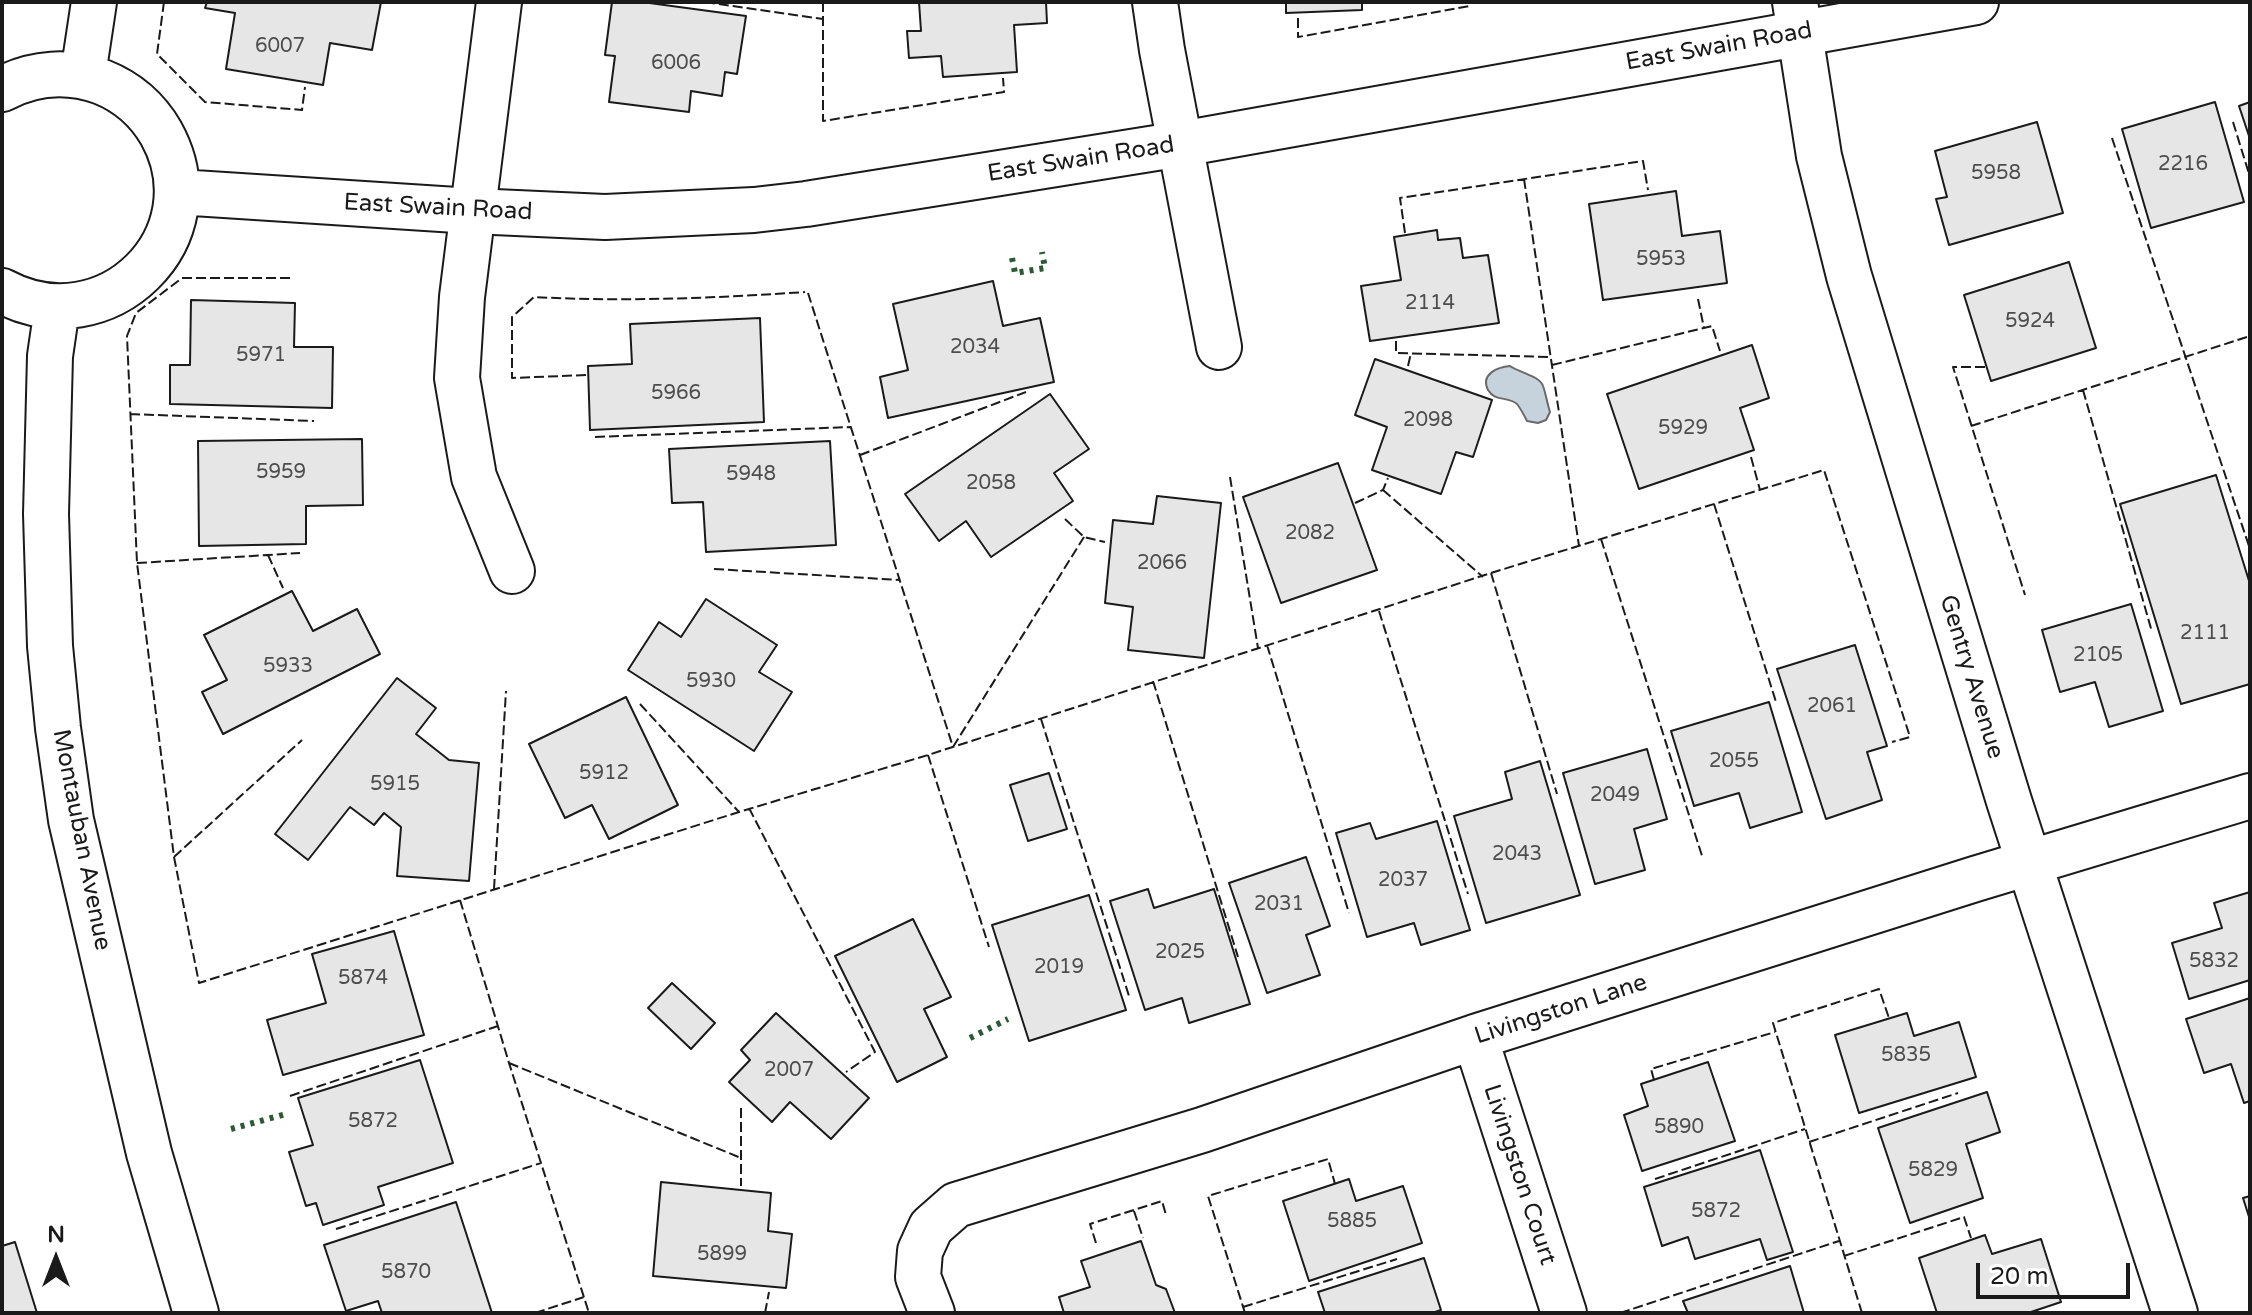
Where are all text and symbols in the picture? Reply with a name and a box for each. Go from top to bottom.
street label: East Swain Road [1623,16,1815,78]
house number: 6007 [255,35,305,59]
house number: 6006 [651,52,701,76]
street label: East Swain Road [985,131,1177,189]
house number: 2216 [2158,153,2208,177]
house number: 5958 [1971,162,2021,186]
street label: East Swain Road [343,189,533,227]
house number: 5953 [1636,248,1686,272]
house number: 2114 [1405,292,1455,316]
house number: 5924 [2005,310,2055,334]
house number: 2034 [950,336,1000,360]
house number: 5971 [236,344,286,368]
house number: 5966 [651,382,701,406]
house number: 2098 [1403,409,1453,433]
house number: 5929 [1658,417,1708,441]
house number: 5959 [256,461,306,485]
house number: 5948 [726,463,776,487]
house number: 2058 [966,472,1016,496]
house number: 2082 [1285,522,1335,546]
house number: 2066 [1137,552,1187,576]
street label: Gentry Avenue [1932,592,2010,762]
house number: 2111 [2180,622,2230,646]
house number: 2105 [2073,644,2123,668]
house number: 5933 [263,655,313,679]
house number: 5930 [686,670,736,694]
house number: 2061 [1807,695,1857,719]
street label: Montauban Avenue [45,727,117,953]
house number: 2055 [1709,750,1759,774]
house number: 5912 [579,762,629,786]
house number: 5915 [370,773,420,797]
house number: 2049 [1590,784,1640,808]
house number: 2043 [1492,843,1542,867]
house number: 2037 [1378,869,1428,893]
house number: 2031 [1254,893,1304,917]
house number: 2025 [1155,941,1205,965]
house number: 5832 [2189,950,2239,974]
house number: 2019 [1034,956,1084,980]
house number: 5874 [338,967,388,991]
street label: Livingston Lane [1471,969,1651,1051]
house number: 5835 [1881,1044,1931,1068]
house number: 2007 [764,1059,814,1083]
street label: Livingston Court [1476,1081,1562,1269]
house number: 5872 [348,1110,398,1134]
house number: 5890 [1654,1116,1704,1140]
house number: 5829 [1908,1159,1958,1183]
house number: 5872 [1691,1200,1741,1224]
house number: 5885 [1327,1210,1377,1234]
north arrow [16,1219,96,1299]
text: N [47,1222,65,1248]
house number: 5899 [697,1243,747,1267]
scale bar [1980,1247,2134,1297]
house number: 5870 [381,1261,431,1285]
text: 20 m [1990,1262,2048,1291]

